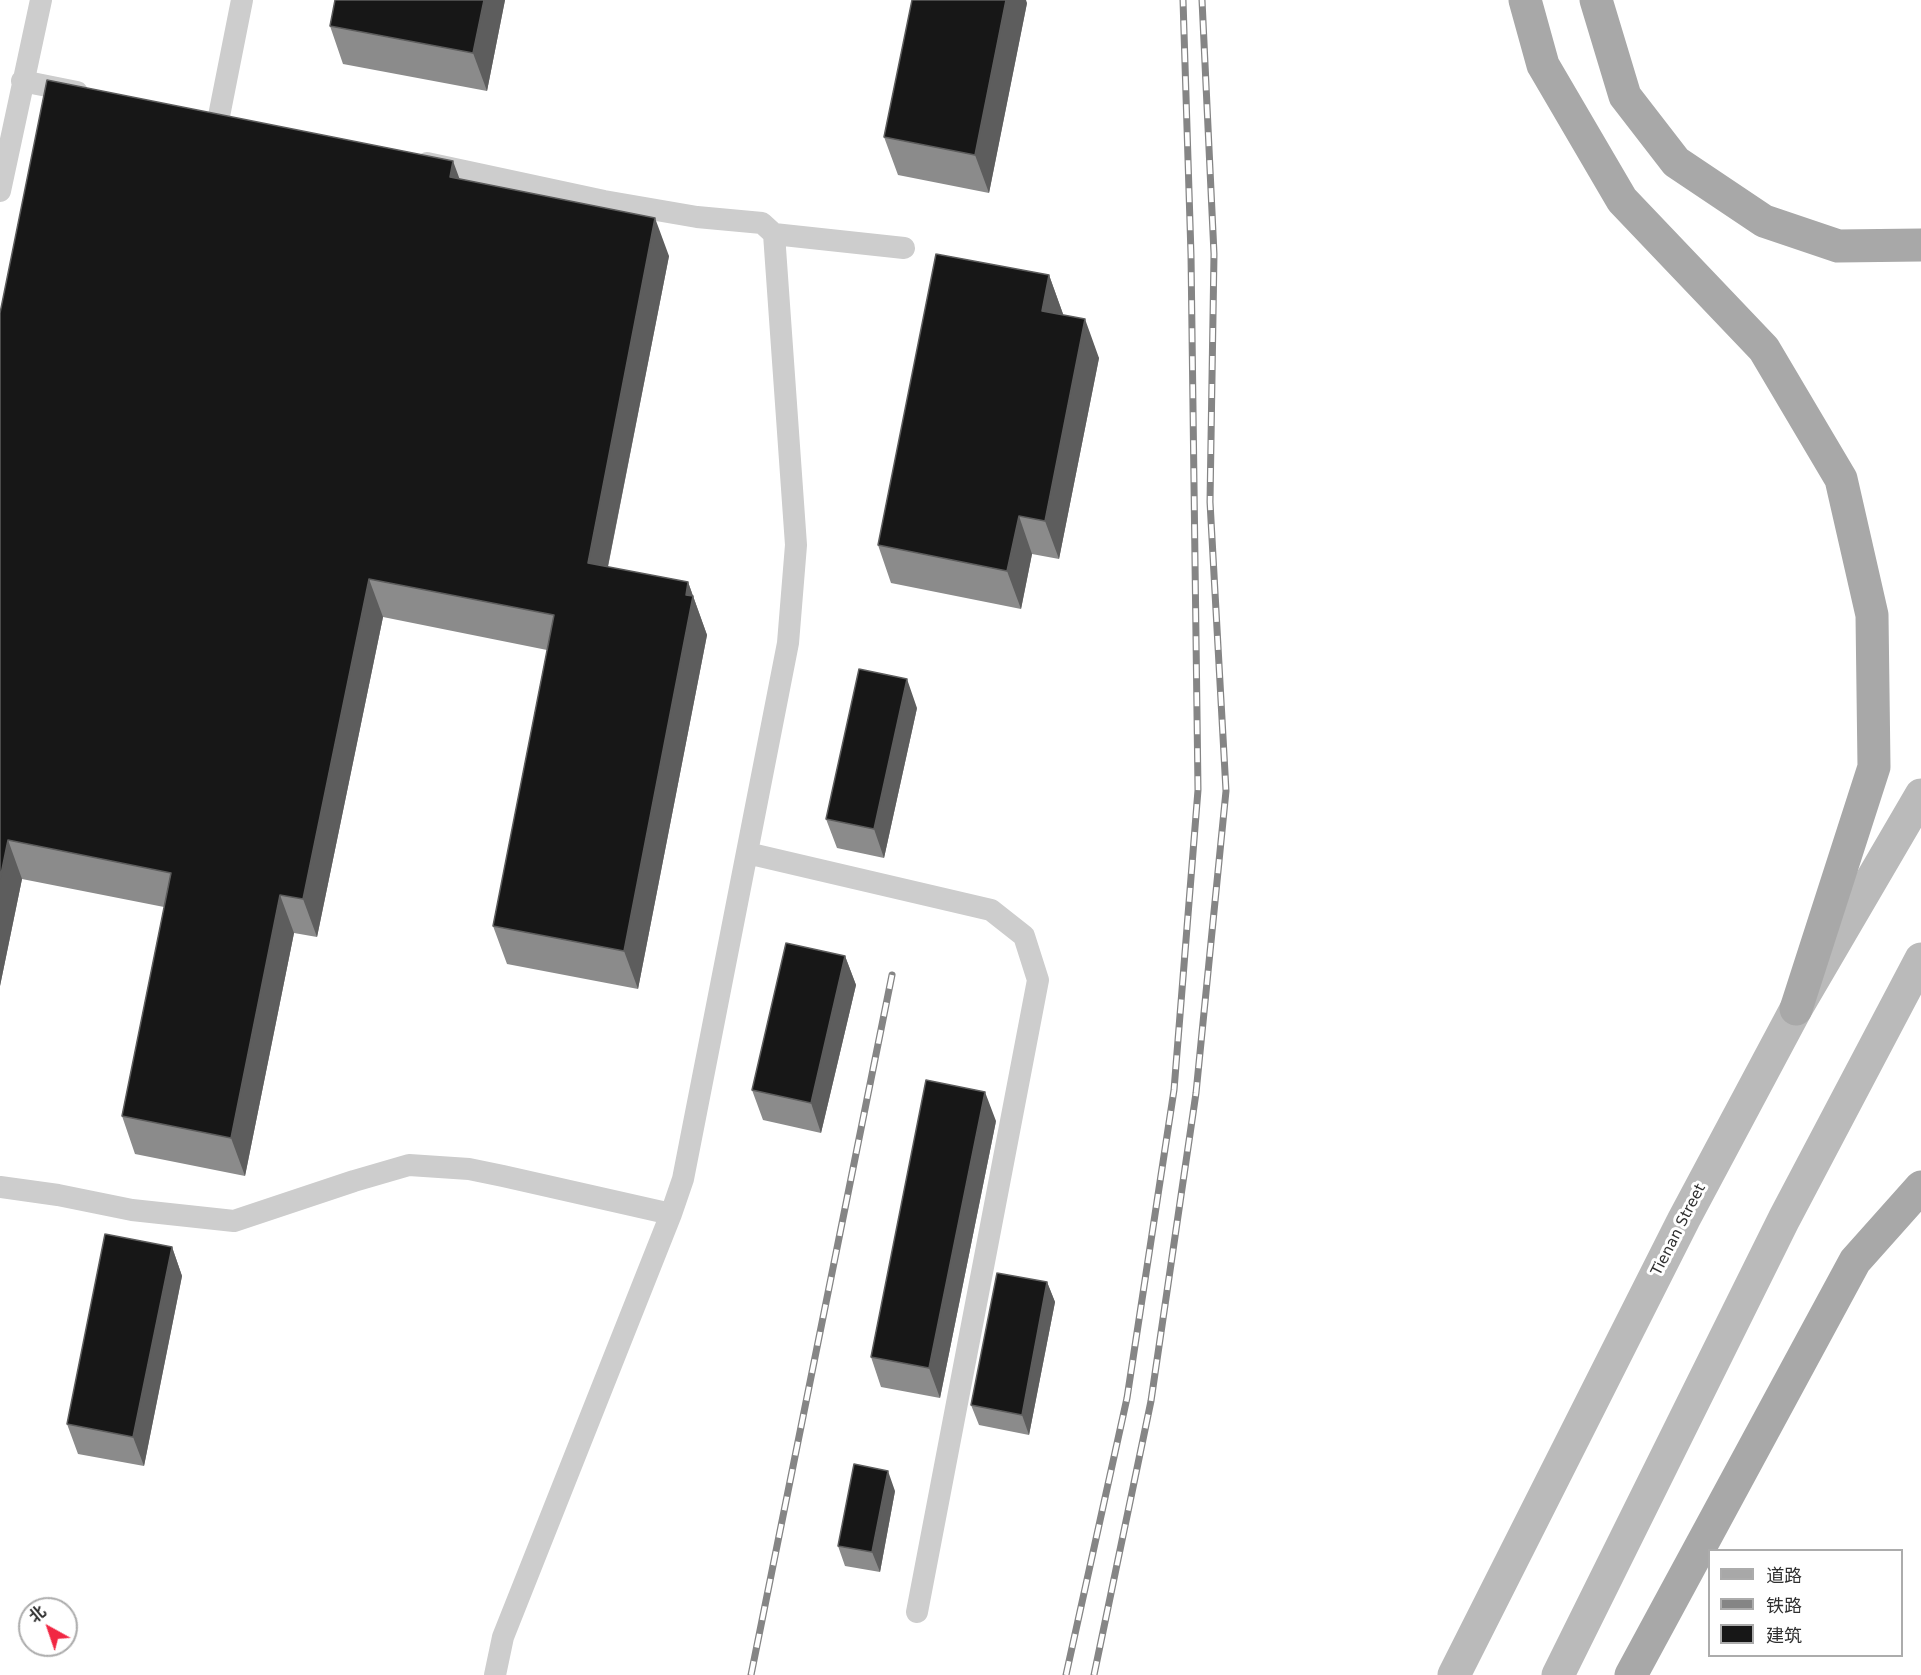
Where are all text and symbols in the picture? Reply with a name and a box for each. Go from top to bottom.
street label: Tienan Street [1648,1181,1710,1279]
legend [1708,1549,1903,1657]
text: 道路 [1766,1565,1802,1586]
text: 铁路 [1766,1595,1802,1616]
north arrow [18,1597,78,1657]
text: 北 [25,1602,50,1627]
text: 建筑 [1766,1625,1802,1646]

